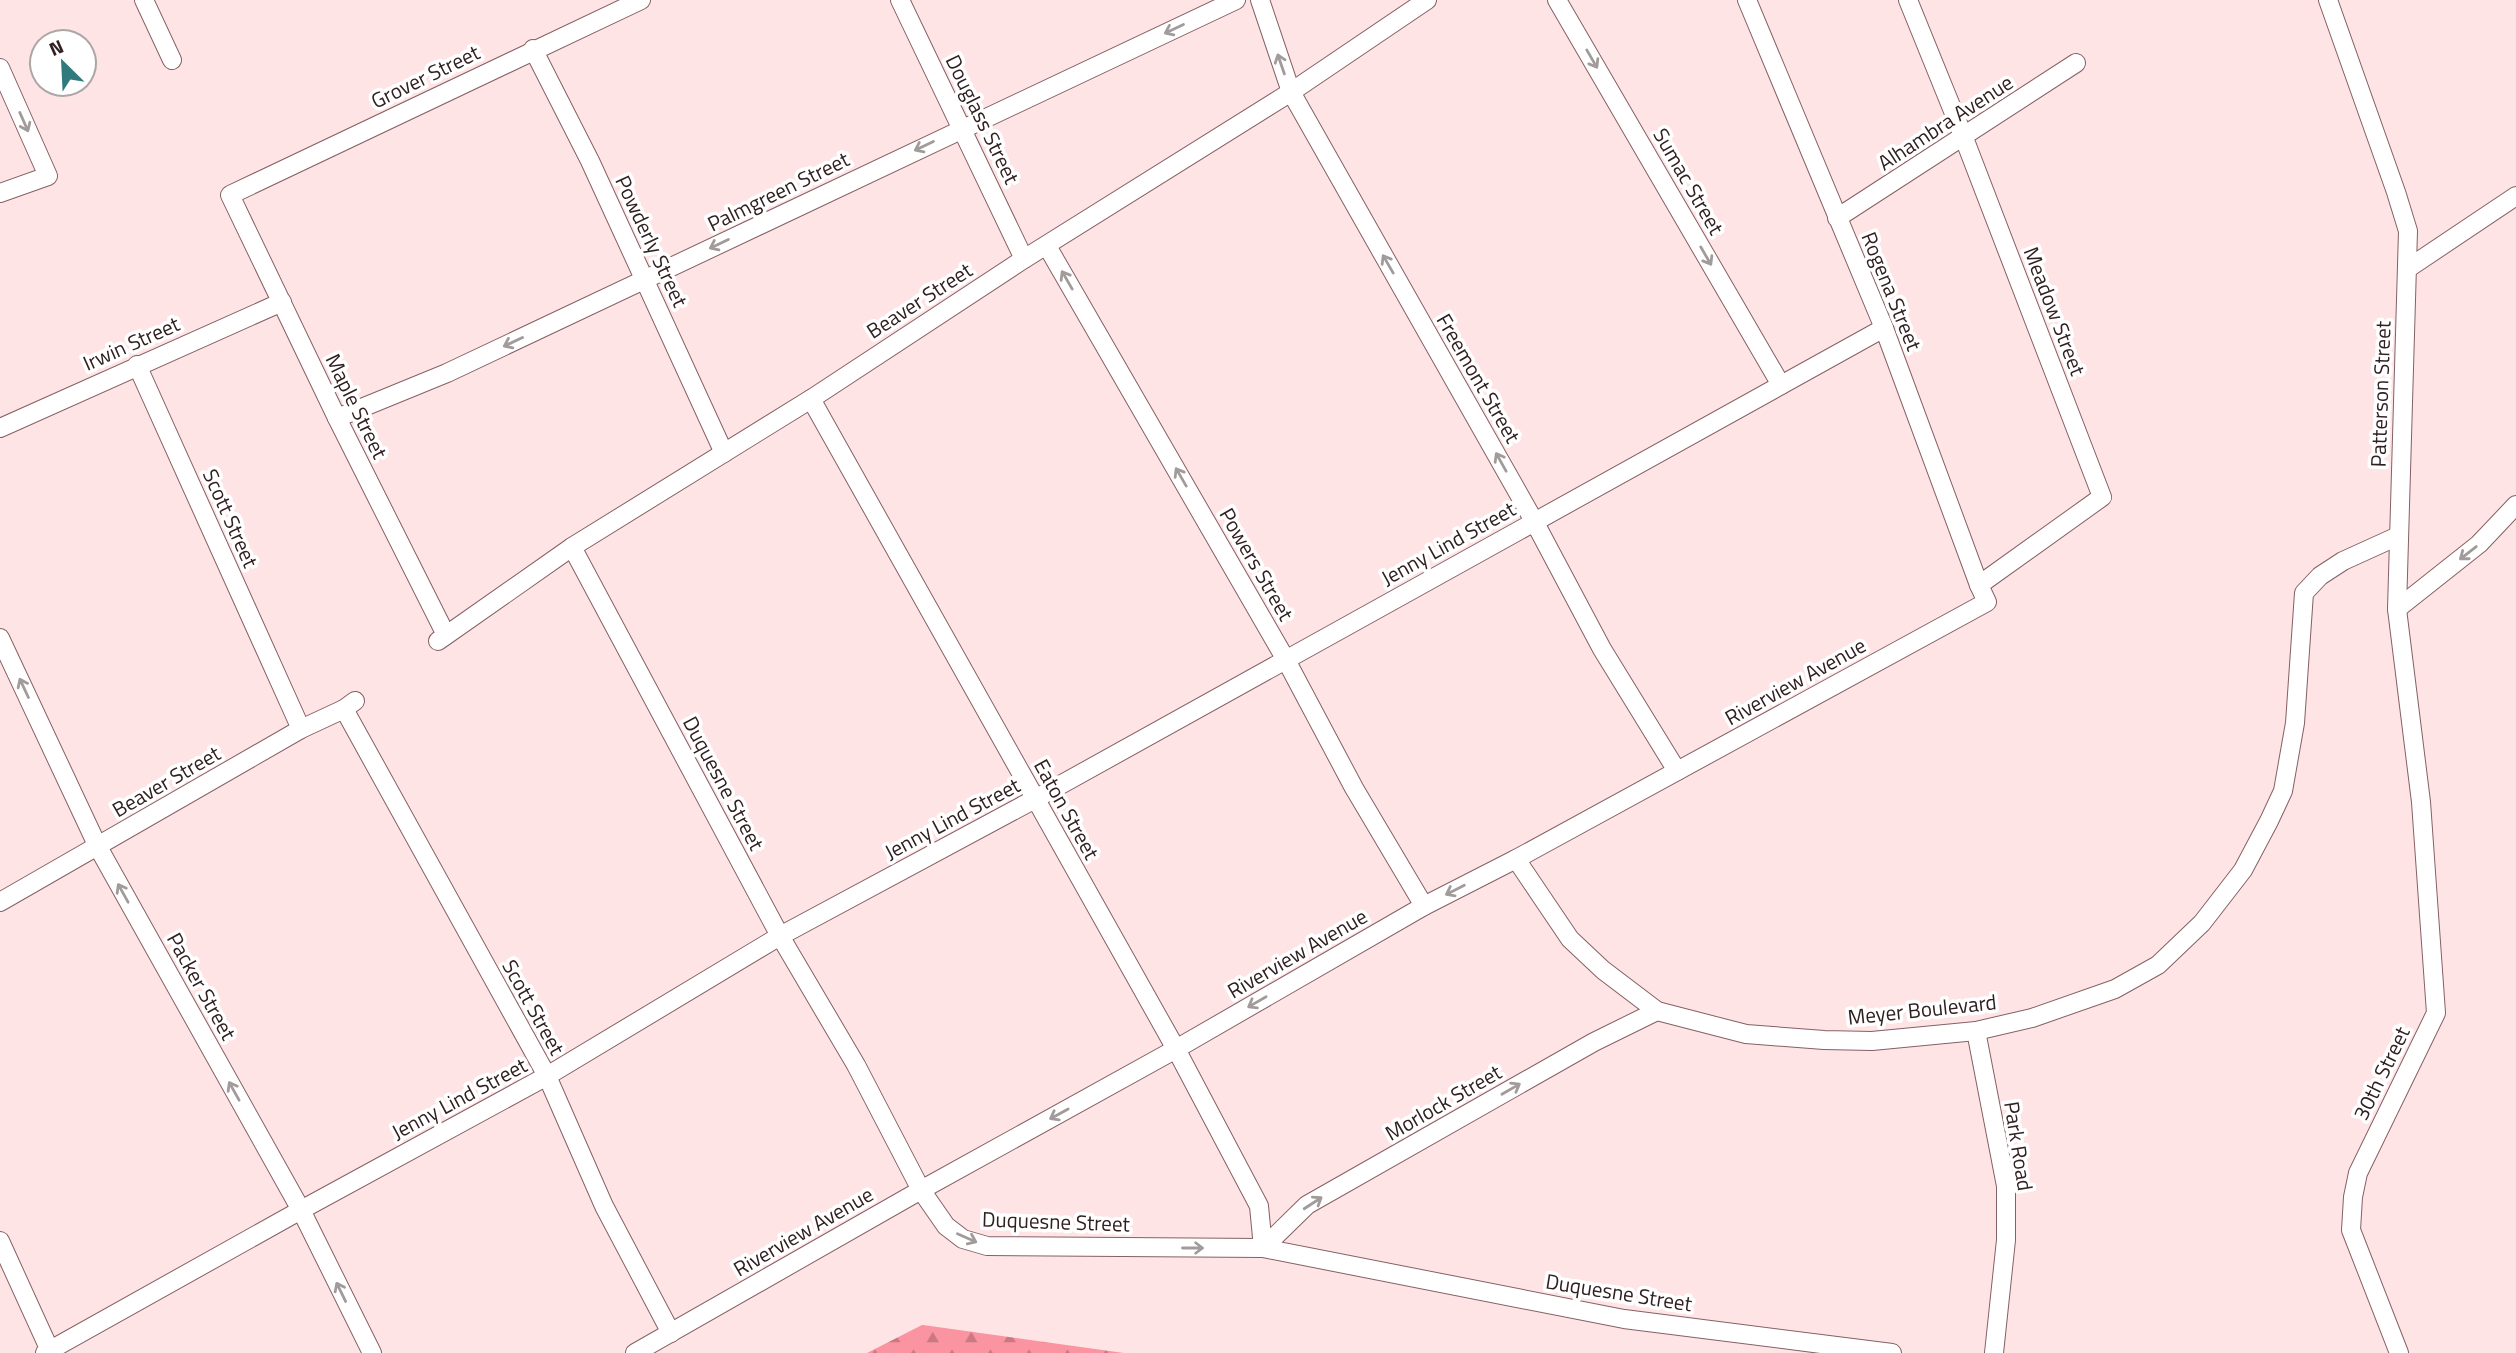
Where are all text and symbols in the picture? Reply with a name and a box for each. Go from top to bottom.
one-way arrow [1164,23,1185,36]
north arrow [28,28,98,98]
text: N [44,31,68,63]
street label: Grover Street [365,36,485,116]
street label: Douglass Street [938,49,1028,190]
one-way arrow [1585,49,1599,69]
one-way arrow [1274,53,1286,75]
street label: Alhambra Avenue [1871,66,2019,178]
one-way arrow [18,111,31,132]
street label: Sumac Street [1646,122,1733,241]
one-way arrow [914,140,935,154]
street label: Palmgreen Street [702,143,855,239]
street label: Powderly Street [607,170,697,313]
street label: Rogena Street [1854,227,1931,356]
one-way arrow [709,238,730,252]
street label: Meadow Street [2016,242,2094,381]
one-way arrow [1699,245,1713,265]
street label: Beaver Street [860,253,979,346]
one-way arrow [1381,254,1394,275]
one-way arrow [1060,270,1073,291]
street label: Irwin Street [77,307,185,379]
street label: Freemont Street [1429,307,1529,449]
street label: Patterson Street [2361,320,2399,468]
one-way arrow [503,335,524,349]
street label: Maple Street [318,348,397,465]
one-way arrow [1494,452,1508,472]
street label: Scott Street [195,464,267,573]
one-way arrow [1174,467,1187,488]
street label: Jenny Lind Street [1375,492,1522,593]
street label: Powers Street [1212,502,1303,627]
one-way arrow [2459,545,2477,560]
street label: Riverview Avenue [1719,629,1871,733]
one-way arrow [16,678,30,699]
street label: Duquesne Street [675,710,773,856]
street label: Beaver Street [106,737,227,825]
street label: Eaton Street [1026,753,1108,866]
street label: Jenny Lind Street [878,768,1026,867]
one-way arrow [116,883,130,903]
one-way arrow [1445,884,1466,898]
street label: Riverview Avenue [1221,900,1373,1006]
street label: Packer Street [159,926,245,1046]
street label: Scott Street [495,953,574,1061]
street label: Meyer Boulevard [1846,985,1998,1033]
one-way arrow [1248,995,1268,1009]
street label: 30th Street [2344,1020,2418,1125]
street label: Jenny Lind Street [385,1048,533,1147]
street label: Morlock Street [1379,1055,1508,1148]
one-way arrow [227,1082,241,1102]
one-way arrow [1500,1082,1520,1096]
street label: Park Road [1996,1099,2042,1193]
one-way arrow [1049,1108,1070,1121]
street label: Riverview Avenue [727,1178,879,1284]
one-way arrow [1303,1195,1323,1209]
street label: Duquesne Street [982,1202,1131,1240]
one-way arrow [956,1232,977,1245]
one-way arrow [1181,1241,1204,1255]
street label: Duquesne Street [1543,1265,1695,1319]
one-way arrow [334,1282,348,1303]

